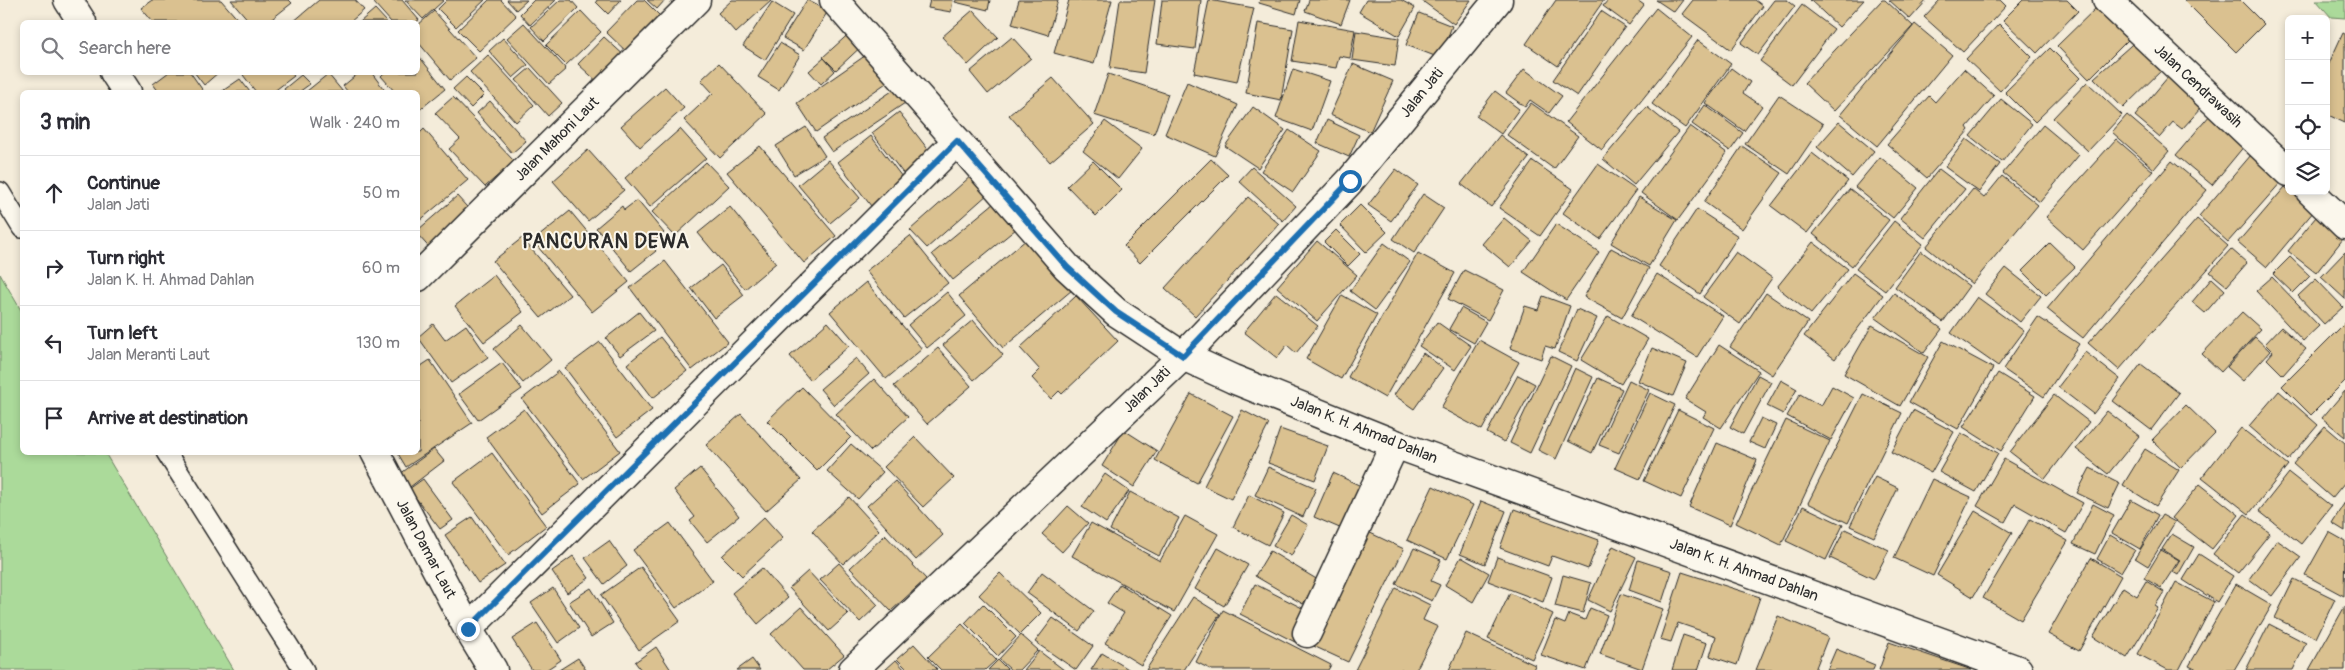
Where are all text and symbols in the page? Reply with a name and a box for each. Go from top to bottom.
map controls [2285,15,2330,195]
button: + [2285,15,2330,60]
search box [20,20,420,75]
icon: search [38,34,66,62]
text: Search here [78,36,171,60]
street label: Jalan Cendrawasih [2150,40,2246,132]
button: − [2285,60,2330,105]
street label: Jalan Jati [1396,64,1448,122]
street label: Jalan Mahoni Laut [511,92,604,185]
button: locate [2285,105,2330,150]
text: 3 min [40,109,90,136]
text: Walk · 240 m [309,113,400,133]
button: layers [2285,150,2330,195]
route start [1339,170,1362,193]
text: Continue [87,171,160,195]
icon: ahead [40,179,68,207]
text: 50 m [363,183,400,203]
text: Jalan Jati [87,195,149,215]
district label: PANCURAN DEWA [522,229,690,254]
text: Turn right [87,246,165,270]
icon: right [40,254,68,282]
text: 60 m [362,258,400,278]
text: Jalan K. H. Ahmad Dahlan [87,270,254,290]
text: Turn left [87,321,157,345]
icon: left [40,329,68,357]
text: 130 m [356,333,400,353]
text: Jalan Meranti Laut [87,345,210,365]
street label: Jalan Jati [1119,363,1175,417]
street label: Jalan K. H. Ahmad Dahlan [1288,392,1440,468]
icon: arrive [40,404,68,432]
text: Arrive at destination [87,406,248,430]
street label: Jalan Damar Laut [392,496,461,603]
street label: Jalan K. H. Ahmad Dahlan [1667,534,1821,606]
route end [457,618,480,641]

